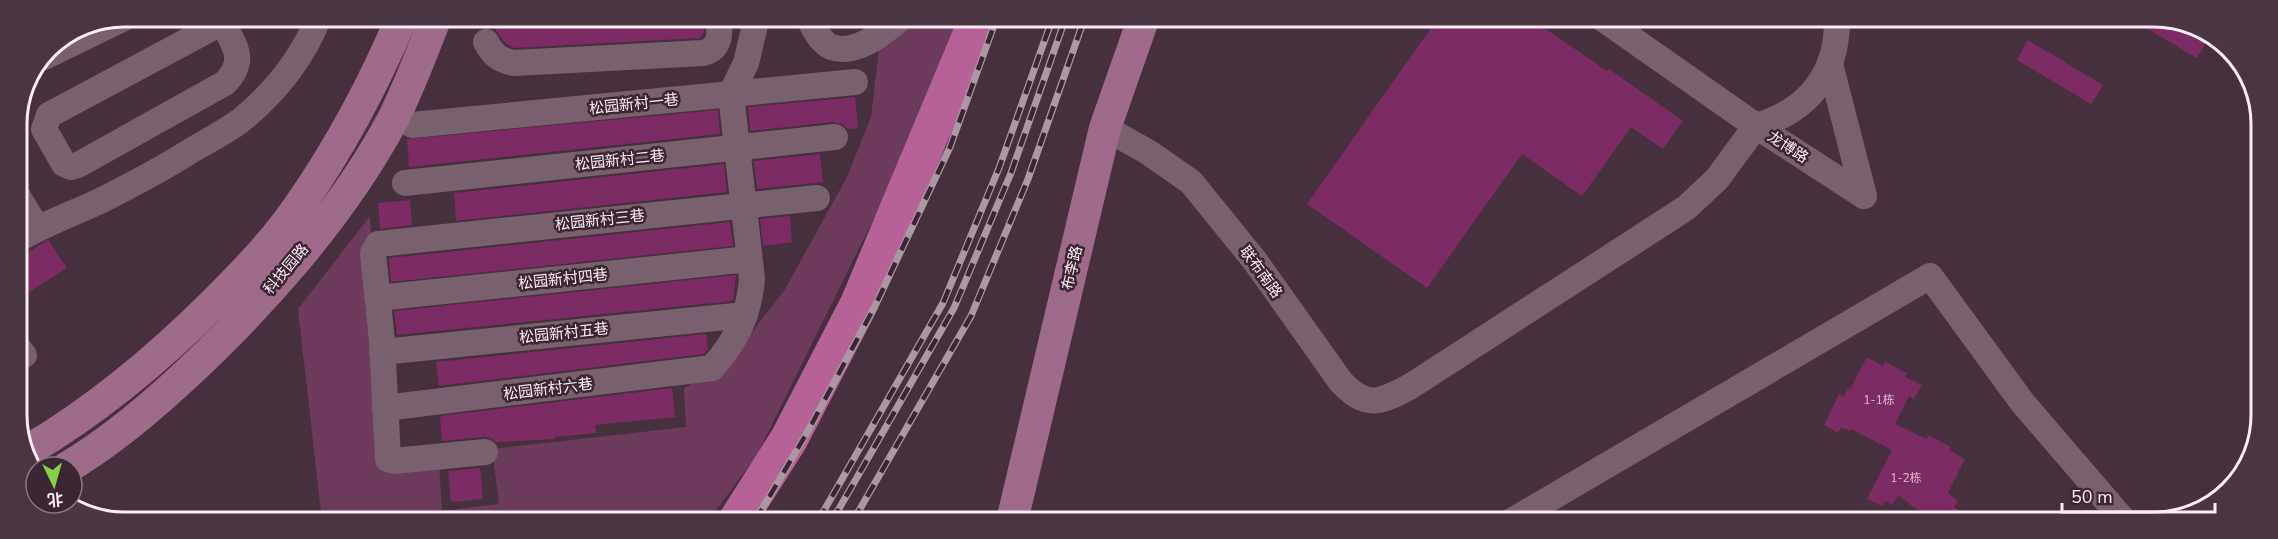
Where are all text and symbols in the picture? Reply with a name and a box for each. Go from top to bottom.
street label: 松园新村一巷 [588,89,680,119]
street label: 龙博路 [1764,126,1812,168]
street label: 松园新村二巷 [574,145,666,175]
street label: 松园新村三巷 [554,205,646,235]
street label: 科技园路 [259,240,313,298]
street label: 联布南路 [1235,242,1287,302]
street label: 布李路 [1057,244,1087,292]
street label: 松园新村四巷 [517,264,609,294]
street label: 松园新村五巷 [518,318,610,348]
street label: 松园新村六巷 [502,374,594,404]
house number: 1-1栋 [1863,392,1895,408]
north arrow [24,455,84,515]
house number: 1-2栋 [1890,470,1922,486]
scale bar [2062,476,2215,514]
text: 50 m [2071,485,2113,509]
text: 北 [46,487,64,511]

